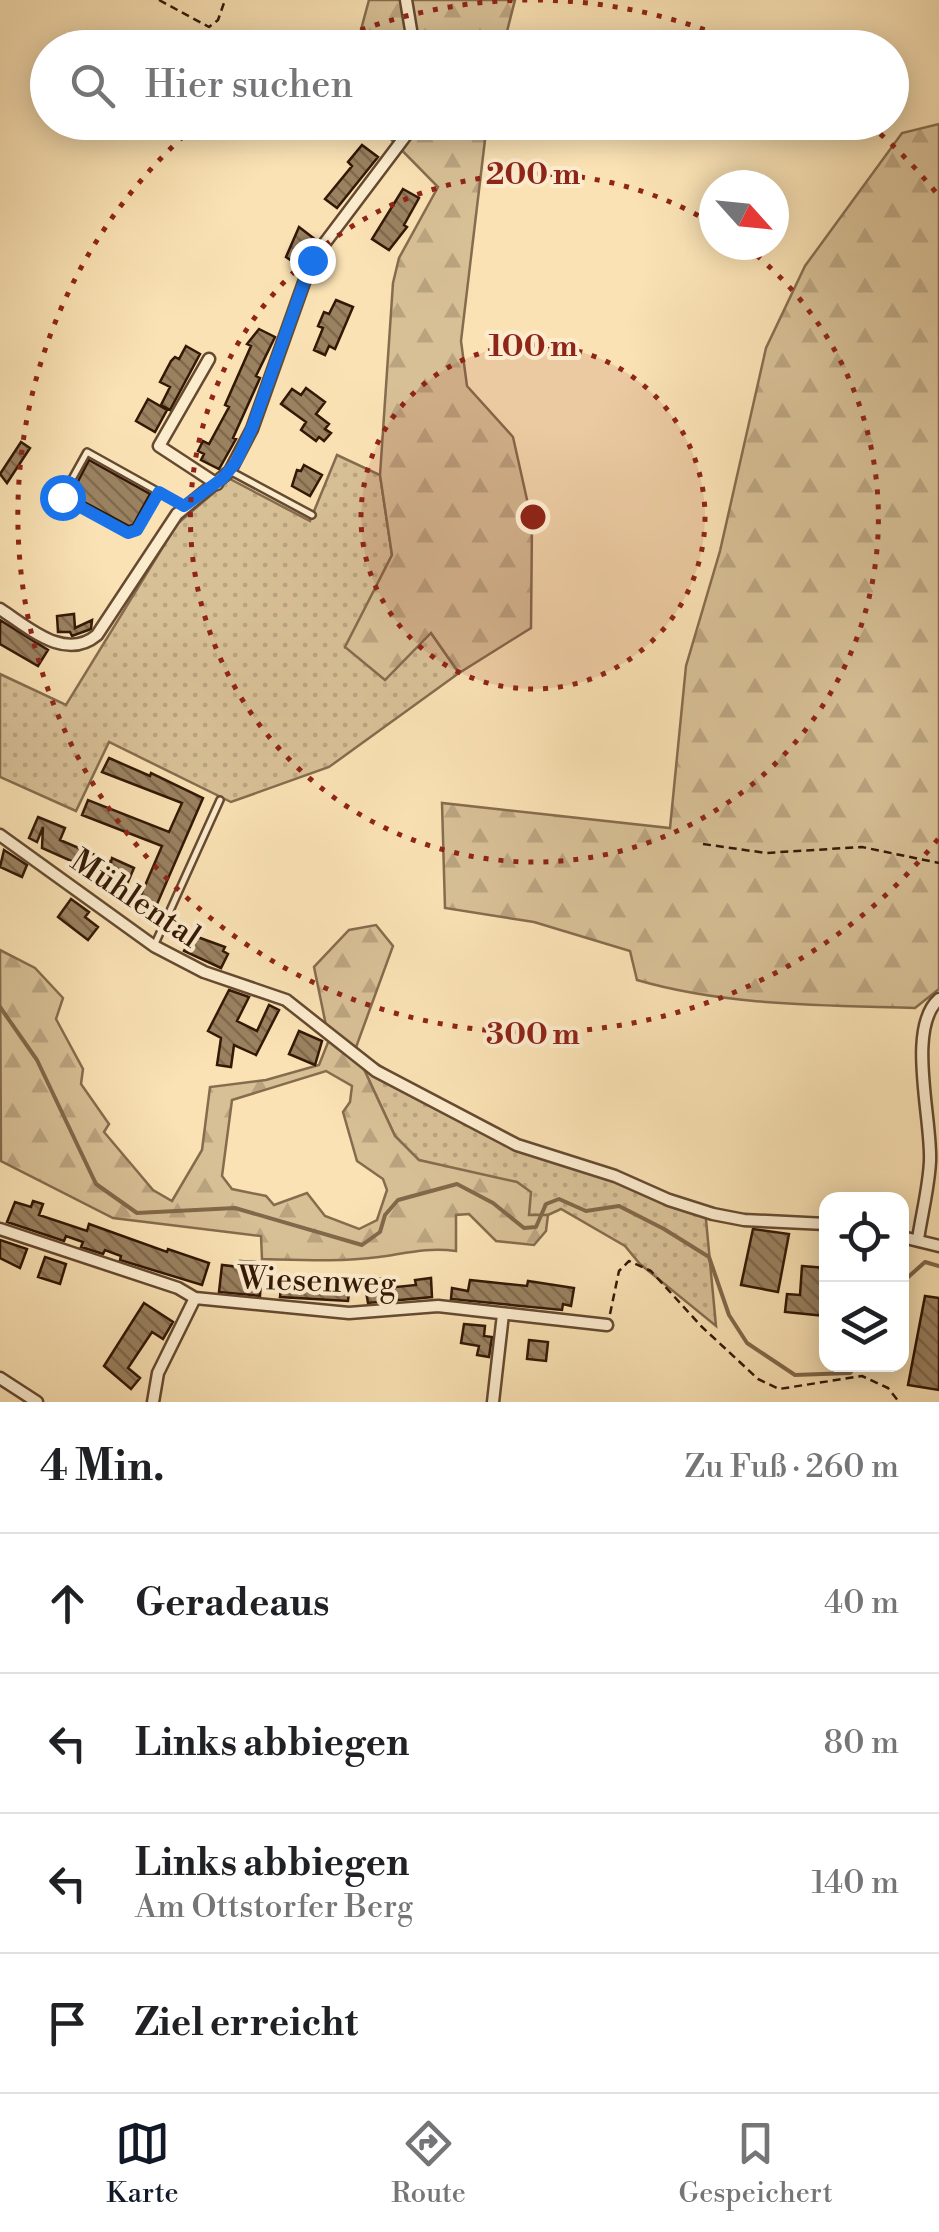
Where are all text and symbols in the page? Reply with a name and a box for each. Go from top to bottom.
search box [30,30,909,140]
icon: search [65,58,120,113]
text: Hier suchen [145,62,353,109]
text: 200 m [486,156,580,194]
north arrow [699,170,789,260]
route end [290,238,336,284]
text: 100 m [488,328,578,366]
route start [40,475,86,521]
centre of rings [515,499,551,535]
street label: Mühlental [63,841,208,957]
text: 300 m [486,1016,580,1054]
map controls [819,1192,909,1372]
button: locate [819,1192,909,1282]
street label: Wiesenweg [236,1258,397,1304]
button: layers [819,1282,909,1372]
text: 4 Min. [40,1441,165,1494]
text: Zu Fuß · 260 m [684,1447,899,1487]
icon: ahead [40,1576,95,1631]
text: Geradeaus [135,1580,329,1627]
text: 40 m [824,1583,899,1623]
icon: left [40,1716,95,1771]
text: Links abbiegen [135,1720,409,1767]
text: 80 m [824,1723,899,1763]
text: Links abbiegen [135,1840,409,1887]
icon: left [40,1856,95,1911]
text: 140 m [812,1863,899,1903]
text: Am Ottstorfer Berg [135,1887,413,1927]
icon: arrive [40,1996,95,2051]
text: Ziel erreicht [135,2000,358,2047]
tab: Karte [106,2116,179,2211]
tab: Route [391,2116,466,2211]
tab: Gespeichert [679,2116,833,2211]

